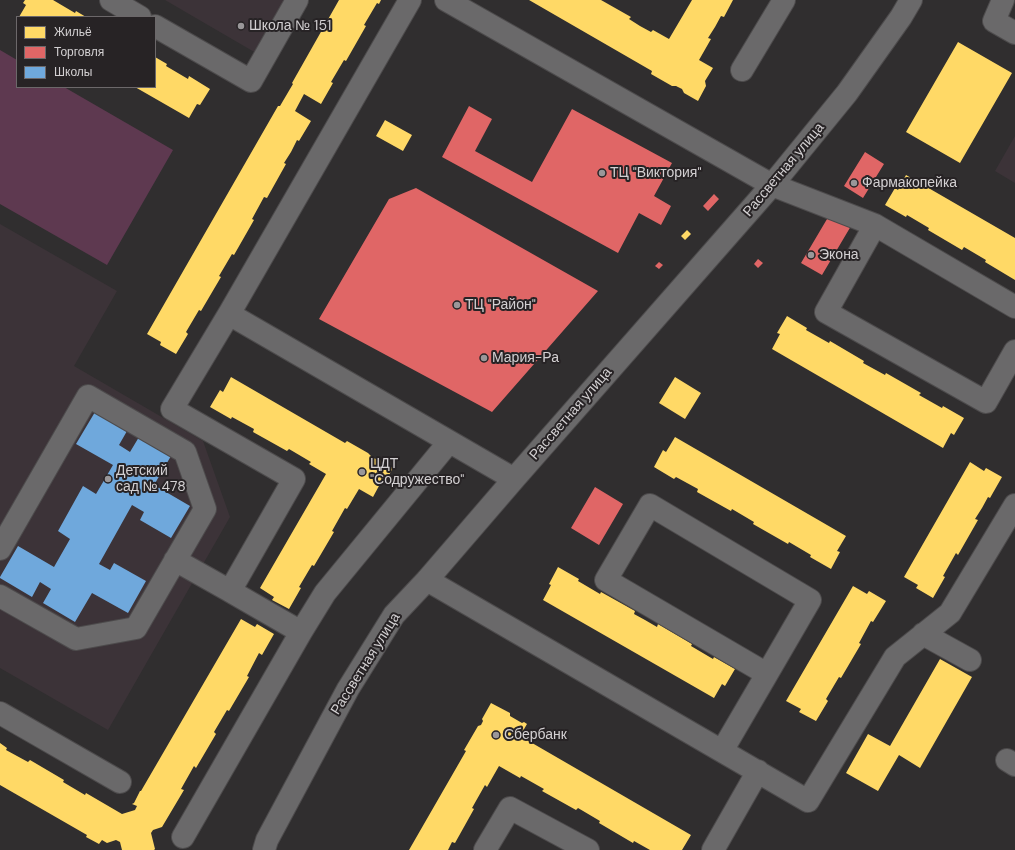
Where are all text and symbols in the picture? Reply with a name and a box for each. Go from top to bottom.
legend [16,16,156,88]
place label: Школа № 151 [249,18,331,34]
marker: Школа № 151 [236,21,246,31]
text: Жильё [54,24,92,40]
text: Торговля [54,44,104,60]
text: Школы [54,64,92,80]
street label: Рассветная улица [740,120,828,220]
place label: ТЦ "Виктория" [610,165,701,181]
marker: ТЦ "Виктория" [597,168,607,178]
place label: Фармакопейка [862,175,957,191]
marker: Фармакопейка [849,178,859,188]
place label: Экона [819,247,859,263]
marker: Экона [806,250,816,260]
place label: ТЦ "Район" [465,297,536,313]
marker: ТЦ "Район" [452,300,462,310]
place label: Мария-Ра [492,350,559,366]
marker: Мария-Ра [479,353,489,363]
street label: Рассветная улица [526,364,616,464]
place label: ЦДТ "Содружество" [370,456,464,488]
place label: Детский сад № 478 [116,463,186,496]
marker: ЦДТ "Содружество" [357,467,367,477]
marker: Детский сад № 478 [103,474,113,484]
street label: Рассветная улица [328,610,404,718]
place label: Сбербанк [504,727,567,743]
marker: Сбербанк [491,730,501,740]

